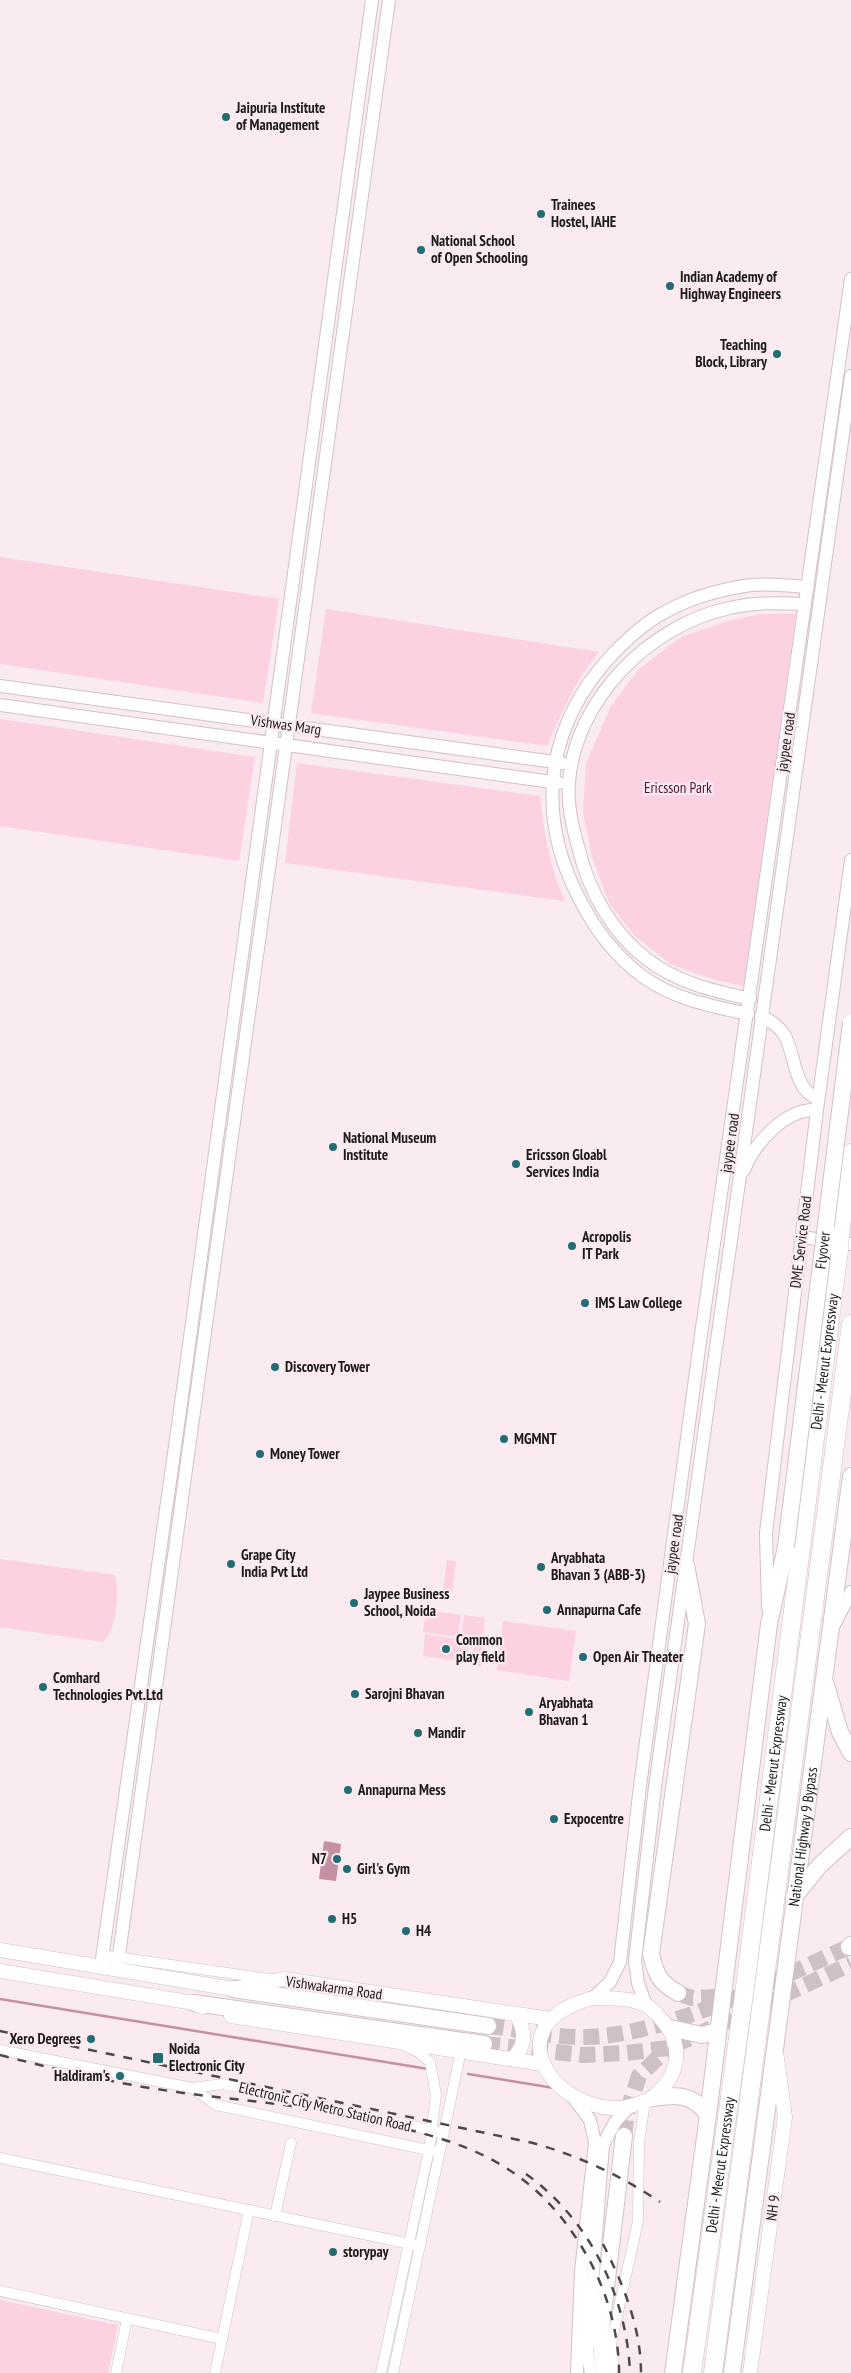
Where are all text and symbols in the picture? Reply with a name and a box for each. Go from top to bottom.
place label: Jaipuria Institute of Management [235,98,325,134]
marker: Jaipuria Institute of Management [220,111,232,123]
place label: Trainees Hostel, IAHE [551,195,616,231]
marker: Trainees Hostel, IAHE [535,208,547,220]
place label: National School of Open Schooling [431,231,528,267]
marker: National School of Open Schooling [415,244,427,256]
place label: Indian Academy of Highway Engineers [680,267,781,303]
marker: Indian Academy of Highway Engineers [664,280,676,292]
place label: Teaching Block, Library [695,335,768,371]
marker: Teaching Block, Library [771,348,783,360]
street label: Vishwas Marg [249,710,323,739]
street label: jaypee road [772,711,799,773]
park label: Ericsson Park [644,778,712,797]
street label: jaypee road [716,1112,743,1174]
place label: National Museum Institute [343,1128,436,1164]
marker: National Museum Institute [327,1141,339,1153]
place label: Ericsson Gloabl Services India [526,1145,607,1181]
marker: Ericsson Gloabl Services India [510,1158,522,1170]
street label: DME Service Road [785,1195,816,1289]
place label: Acropolis IT Park [581,1227,631,1263]
street label: Flyover [811,1229,834,1270]
marker: Acropolis IT Park [566,1240,578,1252]
street label: Delhi - Meerut Expressway [806,1292,842,1431]
place label: IMS Law College [595,1293,682,1312]
marker: IMS Law College [579,1297,591,1309]
place label: Discovery Tower [285,1357,370,1376]
marker: Discovery Tower [269,1361,281,1373]
place label: MGMNT [514,1429,557,1448]
marker: MGMNT [498,1433,510,1445]
place label: Money Tower [270,1444,340,1463]
marker: Money Tower [254,1448,266,1460]
street label: jaypee road [660,1513,687,1575]
place label: Grape City India Pvt Ltd [241,1545,308,1581]
place label: Aryabhata Bhavan 3 (ABB-3) [550,1548,646,1584]
marker: Grape City India Pvt Ltd [225,1558,237,1570]
marker: Aryabhata Bhavan 3 (ABB-3) [535,1561,547,1573]
place label: Jaypee Business School, Noida [363,1584,449,1620]
marker: Jaypee Business School, Noida [348,1597,360,1609]
place label: Annapurna Cafe [556,1600,641,1619]
marker: Annapurna Cafe [541,1604,553,1616]
place label: Common play field [456,1630,505,1666]
marker: Common play field [440,1643,452,1655]
place label: Open Air Theater [593,1647,684,1666]
marker: Open Air Theater [577,1651,589,1663]
place label: Comhard Technologies Pvt.Ltd [53,1668,163,1704]
marker: Comhard Technologies Pvt.Ltd [37,1681,49,1693]
place label: Sarojni Bhavan [365,1684,445,1703]
marker: Sarojni Bhavan [349,1688,361,1700]
place label: Aryabhata Bhavan 1 [538,1693,593,1729]
street label: Delhi - Meerut Expressway [755,1694,791,1833]
marker: Aryabhata Bhavan 1 [523,1706,535,1718]
place label: Mandir [428,1723,466,1742]
marker: Mandir [412,1727,424,1739]
street label: National Highway 9 Bypass [784,1766,821,1907]
place label: Annapurna Mess [357,1780,446,1799]
marker: Annapurna Mess [342,1784,354,1796]
place label: Expocentre [564,1809,624,1828]
marker: Expocentre [548,1813,560,1825]
place label: N7 [312,1849,327,1868]
marker: N7 [331,1853,343,1865]
place label: Girl's Gym [357,1859,410,1878]
marker: Girl's Gym [341,1863,353,1875]
place label: H5 [342,1909,357,1928]
marker: H5 [326,1913,338,1925]
place label: H4 [416,1921,431,1940]
marker: H4 [400,1925,412,1937]
street label: Vishwakarma Road [284,1971,384,2004]
place label: Xero Degrees [10,2029,81,2048]
marker: Xero Degrees [85,2033,97,2045]
place label: Noida Electronic City [169,2039,245,2075]
marker: Noida Electronic City [151,2051,165,2065]
place label: Haldiram's [54,2066,110,2085]
marker: Haldiram's [114,2070,126,2082]
street label: Electronic City Metro Station Road [237,2077,413,2136]
street label: Delhi - Meerut Expressway [701,2095,739,2234]
street label: NH 9 [761,2194,784,2222]
place label: storypay [343,2242,390,2261]
marker: storypay [327,2246,339,2258]

